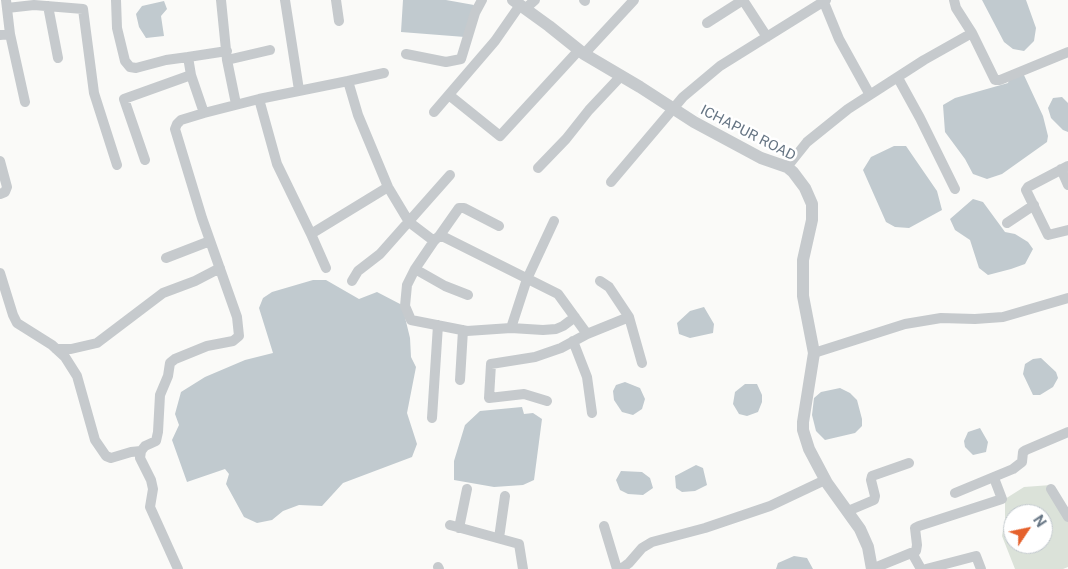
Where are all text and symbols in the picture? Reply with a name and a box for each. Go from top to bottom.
street label: ICHAPUR ROAD [698,102,798,164]
north arrow [1003,504,1053,554]
text: N [1030,512,1049,530]

